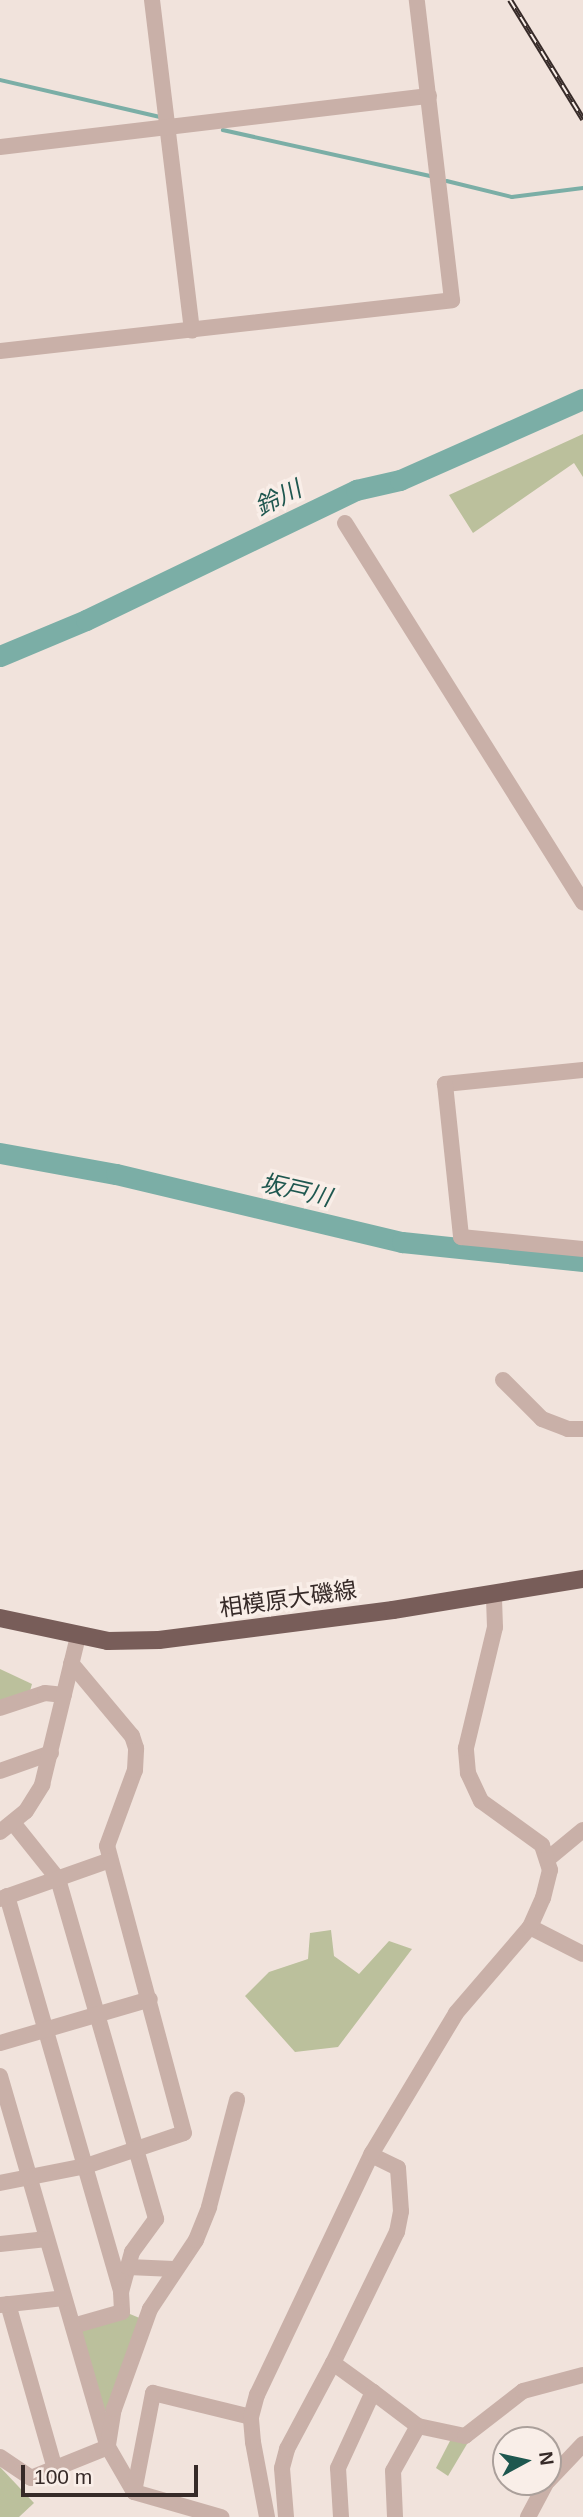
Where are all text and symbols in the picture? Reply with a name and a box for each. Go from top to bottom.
water label: 鈴川 [250,475,306,521]
water label: 坂戸川 [258,1168,334,1212]
street label: 相模原大磯線 [218,1576,358,1622]
north arrow [492,2426,562,2496]
scale bar [24,2450,201,2494]
text: N [535,2450,558,2467]
text: 100 m [34,2465,92,2488]

